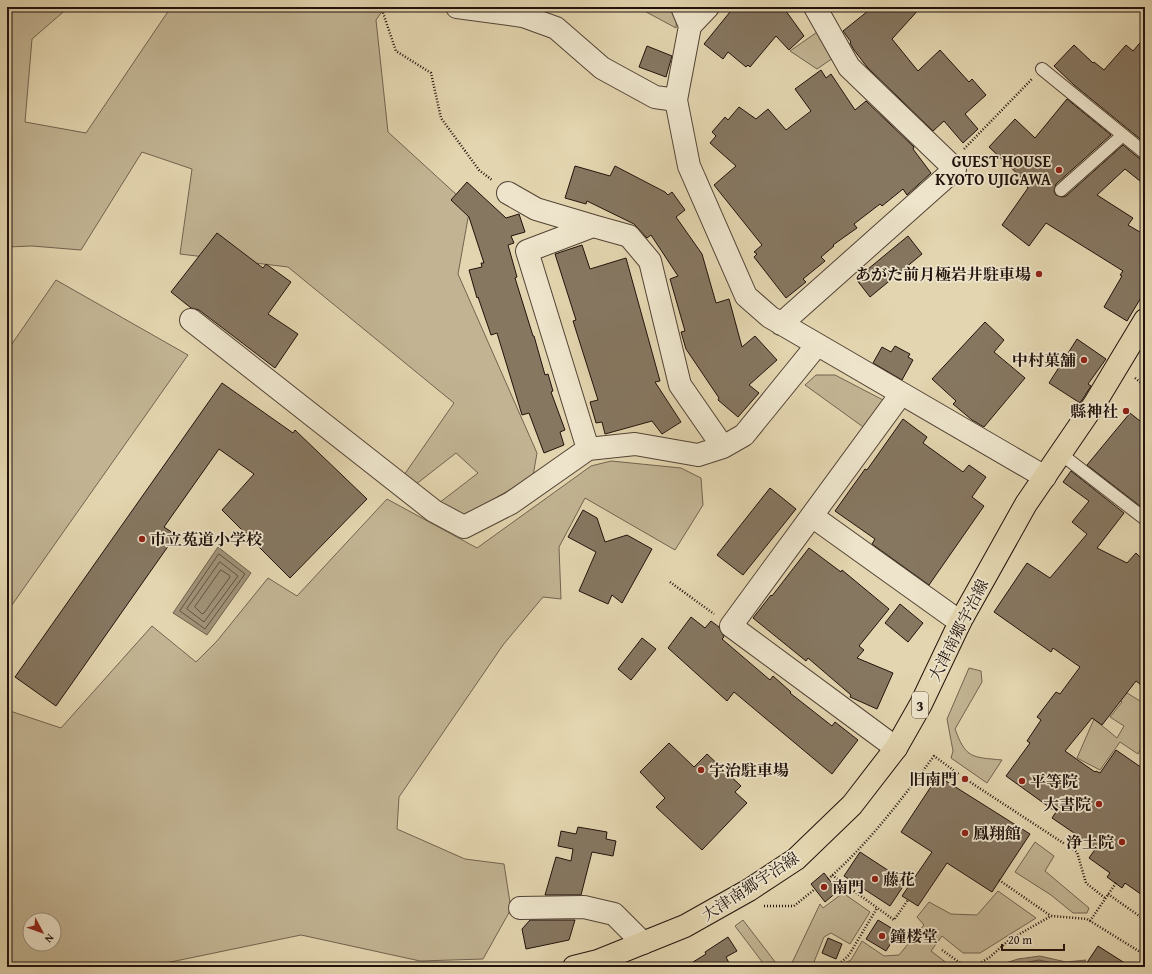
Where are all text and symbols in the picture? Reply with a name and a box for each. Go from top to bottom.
place label: GUEST HOUSE KYOTO UJIGAWA [935,149,1052,191]
marker: GUEST HOUSE KYOTO UJIGAWA [1054,165,1064,175]
place label: あがた前月極岩井駐車場 [855,262,1031,286]
marker: あがた前月極岩井駐車場 [1034,269,1044,279]
place label: 中村菓舗 [1012,348,1076,372]
marker: 中村菓舗 [1079,355,1089,365]
place label: 縣神社 [1070,399,1118,423]
marker: 縣神社 [1121,406,1131,416]
place label: 市立菟道小学校 [150,527,263,551]
marker: 市立菟道小学校 [137,534,147,544]
street label: 大津南郷宇治線 [922,575,994,685]
road number: 3 [912,692,928,718]
place label: 宇治駐車場 [709,758,789,782]
marker: 宇治駐車場 [696,765,706,775]
place label: 旧南門 [909,767,957,791]
place label: 平等院 [1030,769,1078,793]
marker: 旧南門 [960,774,970,784]
marker: 平等院 [1017,776,1027,786]
place label: 大書院 [1043,792,1091,816]
marker: 大書院 [1094,799,1104,809]
place label: 鳳翔館 [973,821,1021,845]
marker: 鳳翔館 [960,828,970,838]
place label: 浄土院 [1066,830,1114,854]
marker: 浄土院 [1117,837,1127,847]
street label: 大津南郷宇治線 [696,845,804,927]
place label: 藤花 [883,867,915,891]
marker: 藤花 [870,874,880,884]
place label: 南門 [832,875,864,899]
marker: 南門 [819,882,829,892]
north arrow [22,912,62,952]
place label: 鐘楼堂 [890,924,938,948]
scale bar [1002,926,1064,952]
text: N [41,931,58,947]
marker: 鐘楼堂 [877,931,887,941]
text: 20 m [1008,931,1032,948]

